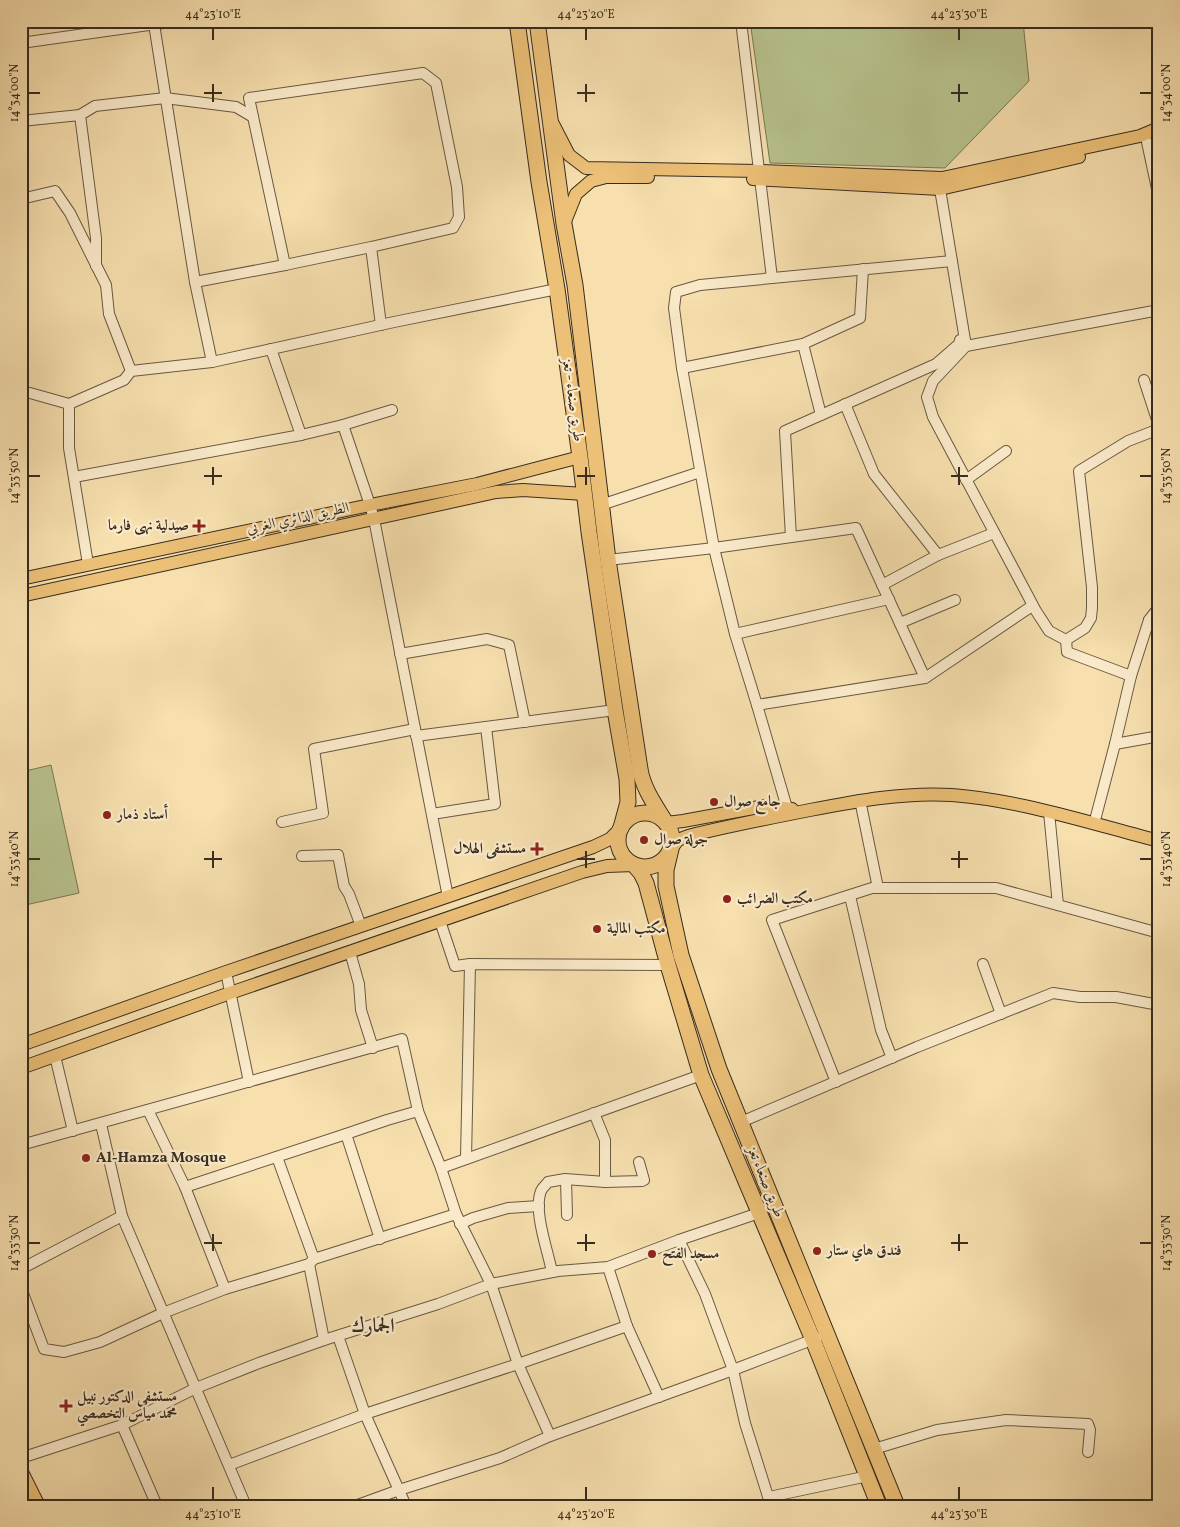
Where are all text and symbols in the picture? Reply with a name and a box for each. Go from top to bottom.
text: 44°23'10"E [185,7,241,23]
text: 44°23'20"E [557,7,615,23]
text: 44°23'30"E [930,7,988,23]
text: 14°34'00"N [7,64,23,122]
text: 14°34'00"N [1159,64,1175,122]
street label: طريق صنعاء - تعز [555,355,588,443]
text: 14°33'50"N [7,448,23,504]
text: 14°33'50"N [1159,448,1175,504]
street label: الطريق الدائري الغربي [245,498,351,540]
place label: صيدلية نهى فارما [108,516,189,537]
marker: صيدلية نهى فارما [193,520,205,532]
place label: جامع صوال [724,792,781,815]
marker: جامع صوال [708,796,720,808]
place label: أستاد ذمار [115,803,168,826]
marker: أستاد ذمار [101,809,113,821]
place label: جولة صوال [654,830,708,851]
text: 14°33'40"N [7,831,23,887]
text: 14°33'40"N [1159,831,1175,887]
marker: جولة صوال [638,834,650,846]
place label: مستشفى الهلال [453,839,526,860]
marker: مستشفى الهلال [530,842,544,856]
place label: مكتب الضرائب [737,889,813,910]
marker: مكتب الضرائب [721,893,733,905]
place label: مكتب المالية [607,919,666,940]
marker: مكتب المالية [591,923,603,935]
street label: طريق صنعاء تعز [740,1141,789,1221]
place label: Al-Hamza Mosque [96,1148,226,1169]
marker: Al-Hamza Mosque [80,1152,92,1164]
text: 14°33'30"N [7,1215,23,1271]
text: 14°33'30"N [1159,1215,1175,1271]
place label: فندق هاي ستار [825,1241,902,1262]
place label: مسجد الفتح [662,1244,719,1267]
marker: فندق هاي ستار [811,1245,823,1257]
marker: مسجد الفتح [646,1248,658,1260]
district label: الجمارك [352,1313,395,1341]
place label: مستشفى الدكتور نبيل محمد مياس التخصصي [77,1387,177,1427]
marker: مستشفى الدكتور نبيل محمد مياس التخصصي [59,1399,73,1413]
text: 44°23'10"E [185,1507,241,1523]
text: 44°23'20"E [557,1507,615,1523]
text: 44°23'30"E [930,1507,988,1523]

